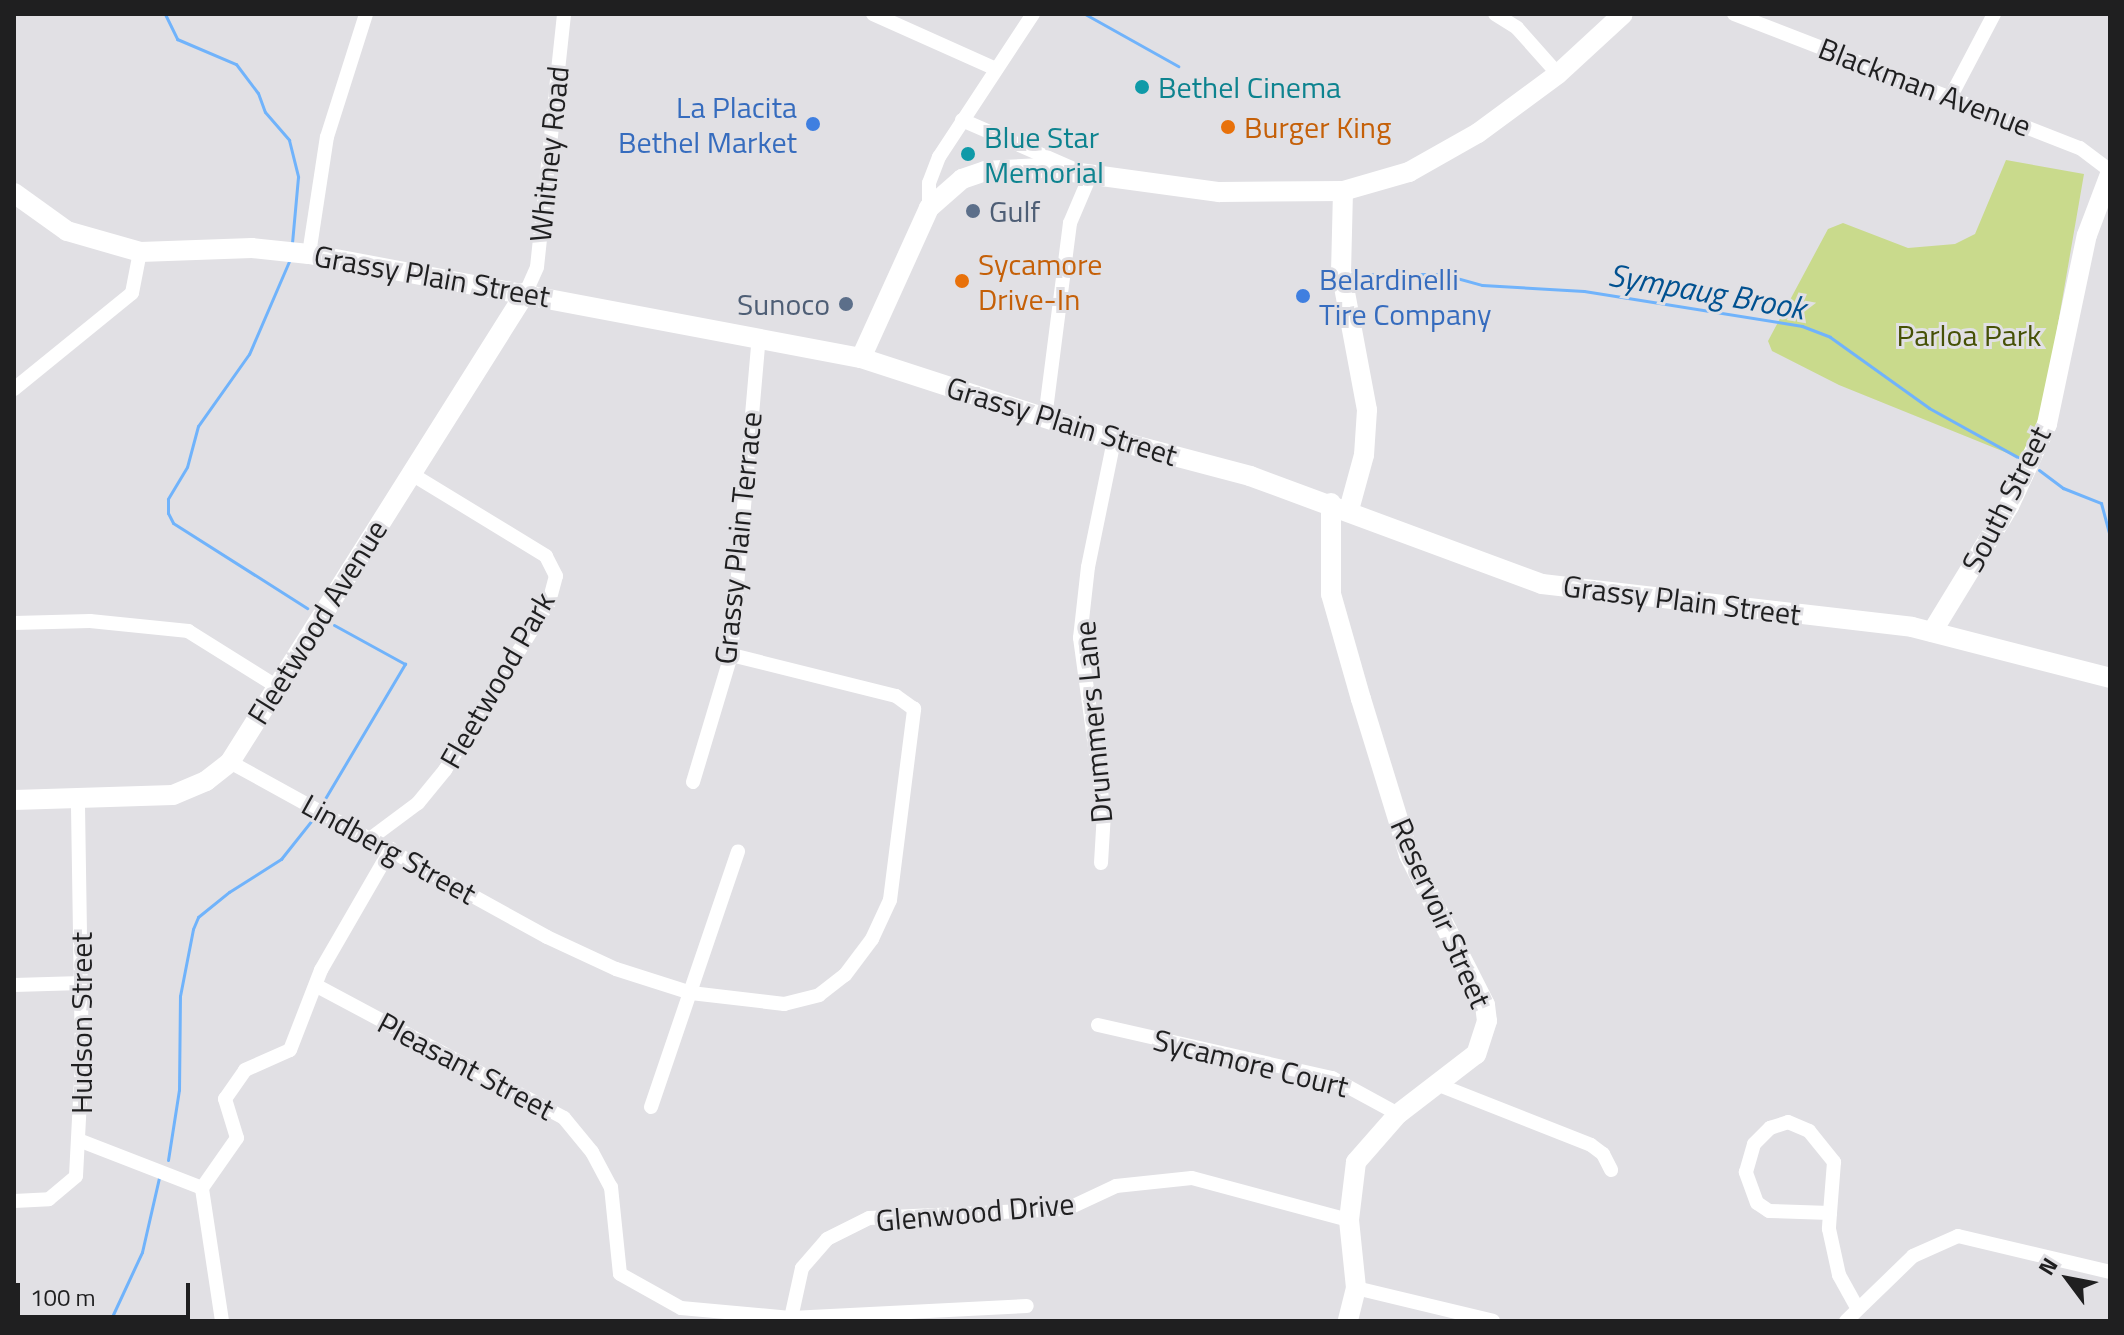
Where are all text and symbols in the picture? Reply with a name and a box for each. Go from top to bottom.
street label: Blackman Avenue [1814,30,2036,144]
street label: Whitney Road [522,64,576,244]
place label: Bethel Cinema [1158,69,1341,105]
marker: Bethel Cinema [1133,78,1151,96]
place label: La Placita Bethel Market [618,89,797,160]
place label: Burger King [1244,109,1391,145]
marker: La Placita Bethel Market [804,115,822,133]
marker: Burger King [1219,118,1237,136]
place label: Blue Star Memorial [984,119,1104,190]
marker: Blue Star Memorial [959,145,977,163]
place label: Gulf [989,193,1040,229]
marker: Gulf [964,202,982,220]
street label: Grassy Plain Street [311,238,553,314]
place label: Sycamore Drive-In [978,246,1102,316]
water label: Sympaug Brook [1606,255,1808,327]
place label: Belardinelli Tire Company [1319,261,1491,332]
marker: Sycamore Drive-In [953,272,971,290]
place label: Sunoco [737,286,830,322]
marker: Belardinelli Tire Company [1294,287,1312,305]
marker: Sunoco [837,295,855,313]
park label: Parloa Park [1897,317,2041,353]
street label: Grassy Plain Street [942,369,1182,473]
street label: Grassy Plain Terrace [707,410,769,666]
street label: South Street [1954,420,2058,578]
street label: Fleetwood Avenue [240,513,394,731]
street label: Grassy Plain Street [1561,568,1803,632]
street label: Fleetwood Park [432,585,562,775]
street label: Drummers Lane [1066,620,1120,824]
street label: Lindberg Street [296,786,482,912]
street label: Reservoir Street [1383,813,1499,1013]
street label: Hudson Street [63,932,99,1114]
street label: Pleasant Street [372,1004,560,1128]
street label: Sycamore Court [1150,1021,1352,1105]
street label: Glenwood Drive [874,1185,1076,1239]
north arrow [2028,1239,2108,1319]
text: N [2029,1251,2066,1282]
scale bar [20,1267,194,1317]
text: 100 m [30,1279,96,1315]

